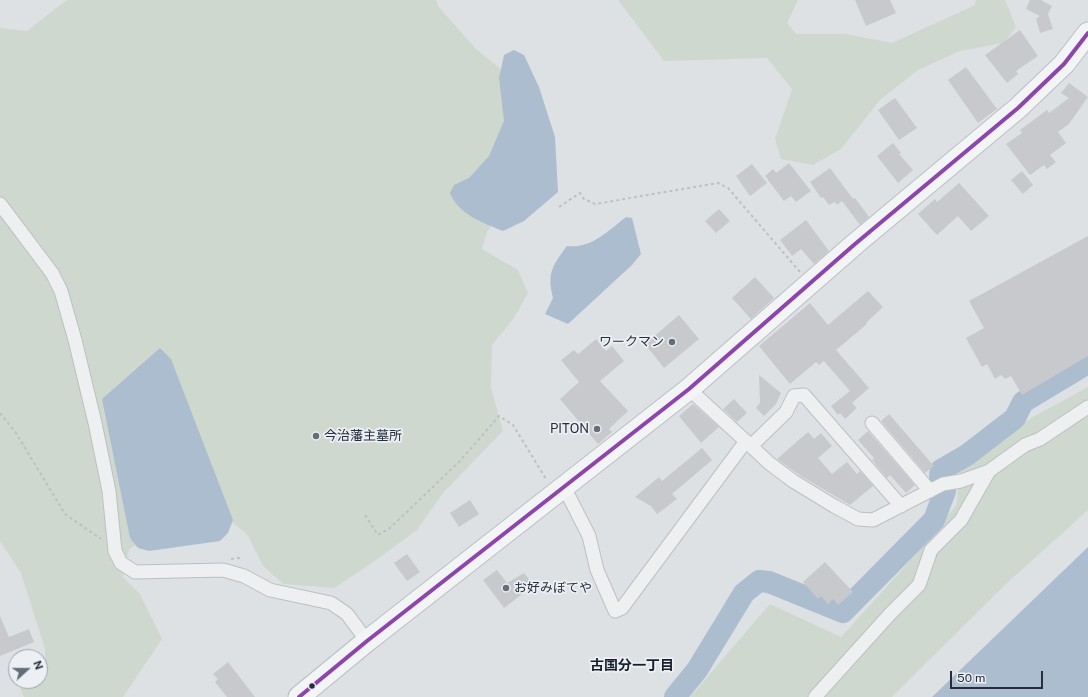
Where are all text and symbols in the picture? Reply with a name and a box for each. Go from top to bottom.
place label: ワークマン [599,334,664,350]
marker: ワークマン [667,337,677,347]
place label: PITON [550,421,589,437]
marker: PITON [592,424,602,434]
place label: 今治藩主墓所 [324,428,402,444]
marker: 今治藩主墓所 [311,431,321,441]
place label: お好みぼてや [514,580,592,596]
marker: お好みぼてや [501,583,511,593]
north arrow [8,649,48,689]
district label: 古国分一丁目 [590,658,674,674]
text: N [31,659,45,671]
scale bar [952,663,1045,689]
text: 50 m [957,671,985,685]
unlabelled marker [307,681,317,691]

